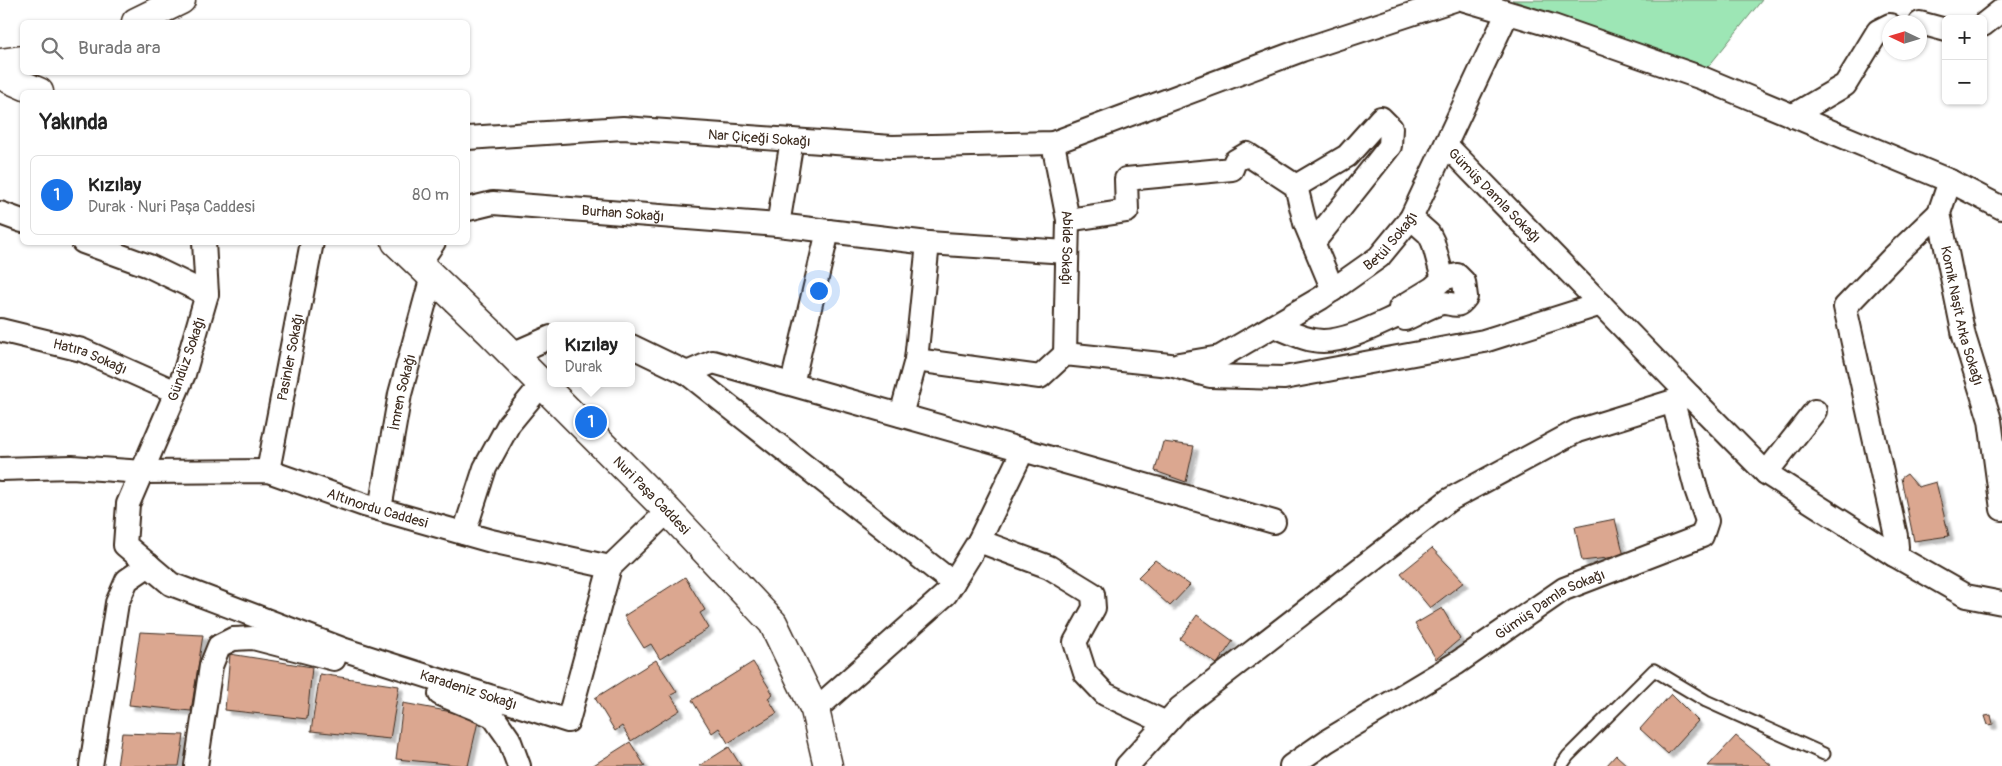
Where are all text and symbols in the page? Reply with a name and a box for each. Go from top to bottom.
north arrow [1882,15,1927,60]
map controls [1942,15,1987,105]
button: + [1942,15,1987,60]
search box [20,20,470,75]
icon: search [38,34,66,62]
text: Burada ara [78,36,161,60]
button: − [1942,60,1987,105]
text: Yakında [40,109,107,136]
street label: Nar Çiçeği Sokağı [707,126,811,150]
street label: Gümüş Damla Sokağı [1445,145,1544,246]
text: Kızılay [88,173,141,197]
text: 1 [54,185,60,205]
text: 80 m [412,185,449,205]
text: Durak · Nuri Paşa Caddesi [88,197,255,217]
street label: Burhan Sokağı [581,202,665,225]
street label: Abide Sokağı [1057,209,1076,285]
street label: Betül Sokağı [1360,210,1422,274]
street label: Komik Naşit Arka Sokağı [1937,244,1987,388]
your location [806,278,832,304]
street label: Pasinler Sokağı [274,312,307,402]
street label: Gündüz Sokağı [164,315,209,404]
popup [547,322,635,387]
text: Kızılay [564,333,618,357]
street label: Hatıra Sokağı [51,335,130,378]
street label: İmren Sokağı [386,352,419,432]
text: Durak [564,357,602,377]
pin: 1 [575,403,607,441]
street label: Nuri Paşa Caddesi [609,453,694,538]
street label: Altınordu Caddesi [325,485,430,532]
street label: Gümüş Damla Sokağı [1492,566,1608,643]
street label: Karadeniz Sokağı [418,666,519,713]

